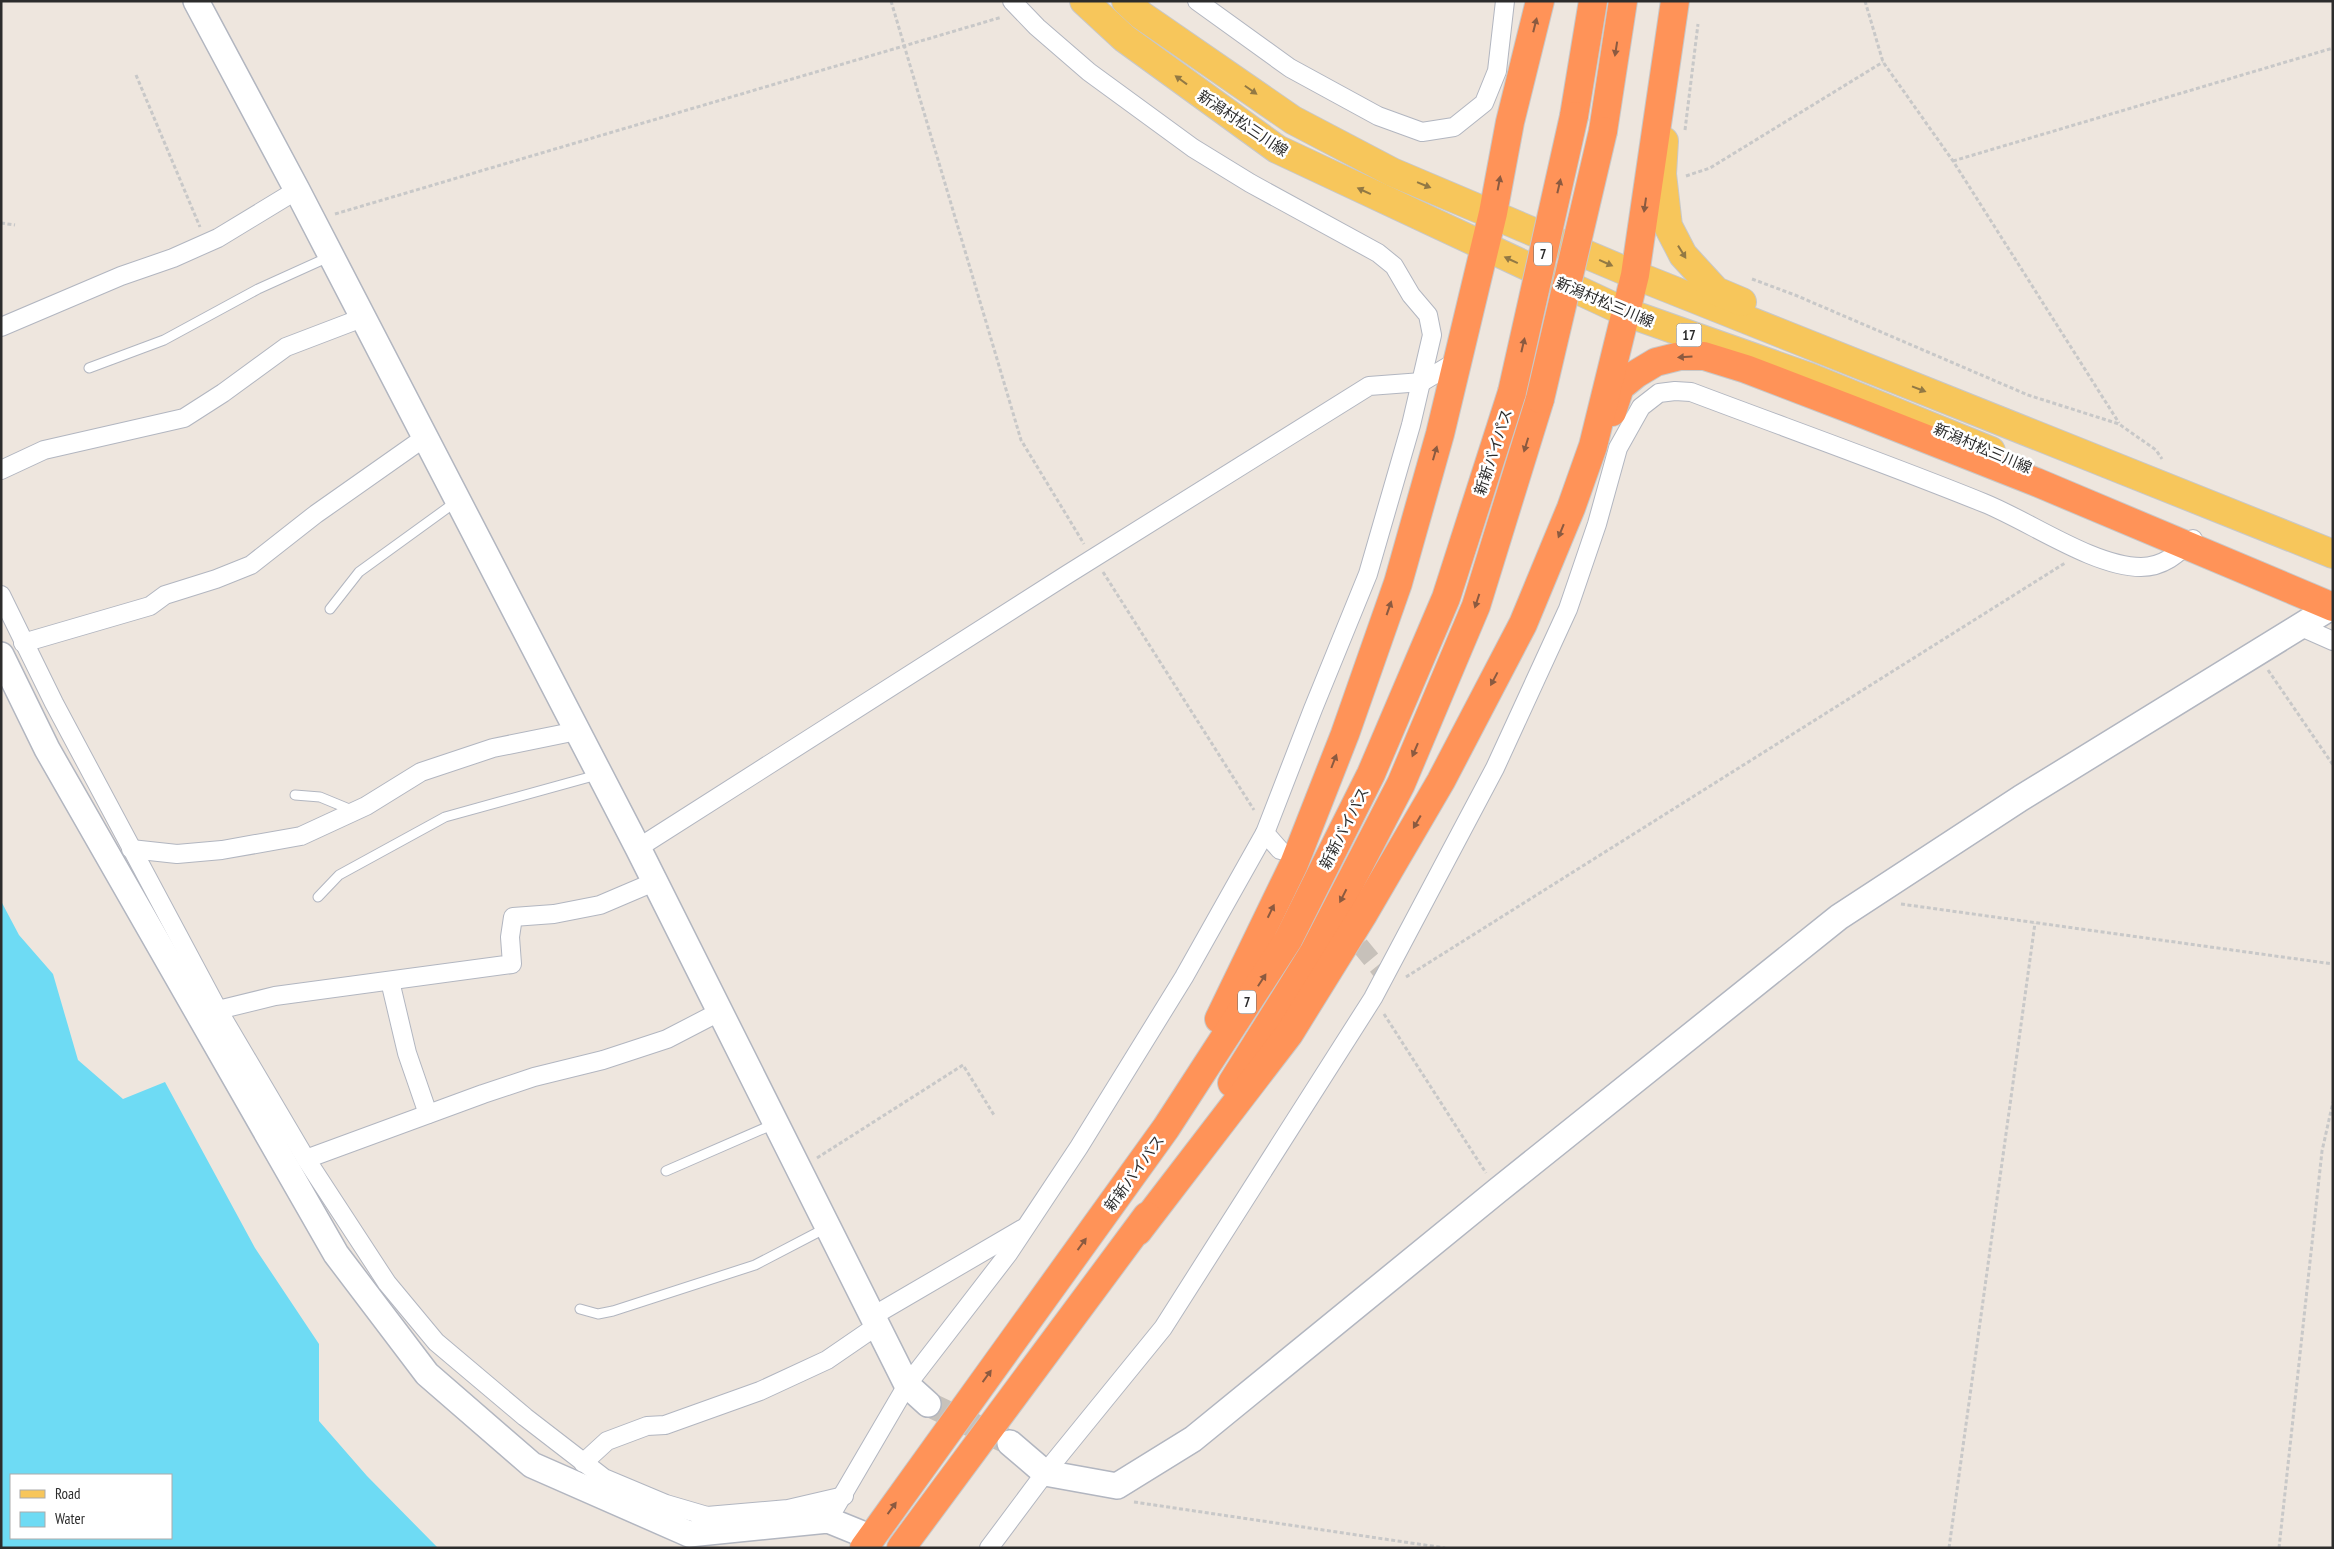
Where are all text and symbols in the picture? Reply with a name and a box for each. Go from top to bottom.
one-way arrow [1531,17,1539,32]
one-way arrow [1612,42,1620,58]
one-way arrow [1175,74,1188,85]
one-way arrow [1244,85,1258,95]
street label: 新潟村松三川線 [1194,86,1292,160]
one-way arrow [1495,175,1503,191]
one-way arrow [1555,178,1563,194]
one-way arrow [1417,181,1432,189]
one-way arrow [1357,186,1371,194]
one-way arrow [1641,198,1649,214]
road number: 7 [1534,242,1552,266]
one-way arrow [1678,245,1687,259]
one-way arrow [1504,256,1518,264]
one-way arrow [1599,259,1613,267]
street label: 新潟村松三川線 [1553,273,1657,331]
road number: 17 [1676,324,1702,346]
one-way arrow [1519,337,1527,352]
one-way arrow [1677,353,1693,361]
one-way arrow [1911,385,1926,393]
street label: 新新バイパス [1470,406,1516,498]
street label: 新潟村松三川線 [1931,419,2035,477]
one-way arrow [1521,438,1529,453]
one-way arrow [1431,445,1439,460]
one-way arrow [1557,524,1565,538]
one-way arrow [1473,593,1480,608]
one-way arrow [1386,601,1393,616]
one-way arrow [1490,672,1499,686]
one-way arrow [1410,743,1418,757]
one-way arrow [1330,753,1338,768]
street label: 新新バイパス [1315,784,1373,872]
one-way arrow [1413,814,1421,829]
one-way arrow [1339,889,1347,903]
one-way arrow [1268,904,1276,918]
one-way arrow [1257,973,1267,986]
road number: 7 [1238,990,1256,1014]
street label: 新新バイパス [1100,1131,1168,1215]
one-way arrow [1077,1237,1087,1251]
one-way arrow [982,1369,992,1383]
legend [10,1474,172,1539]
text: Road [55,1484,81,1503]
one-way arrow [887,1501,897,1515]
text: Water [55,1509,86,1528]

